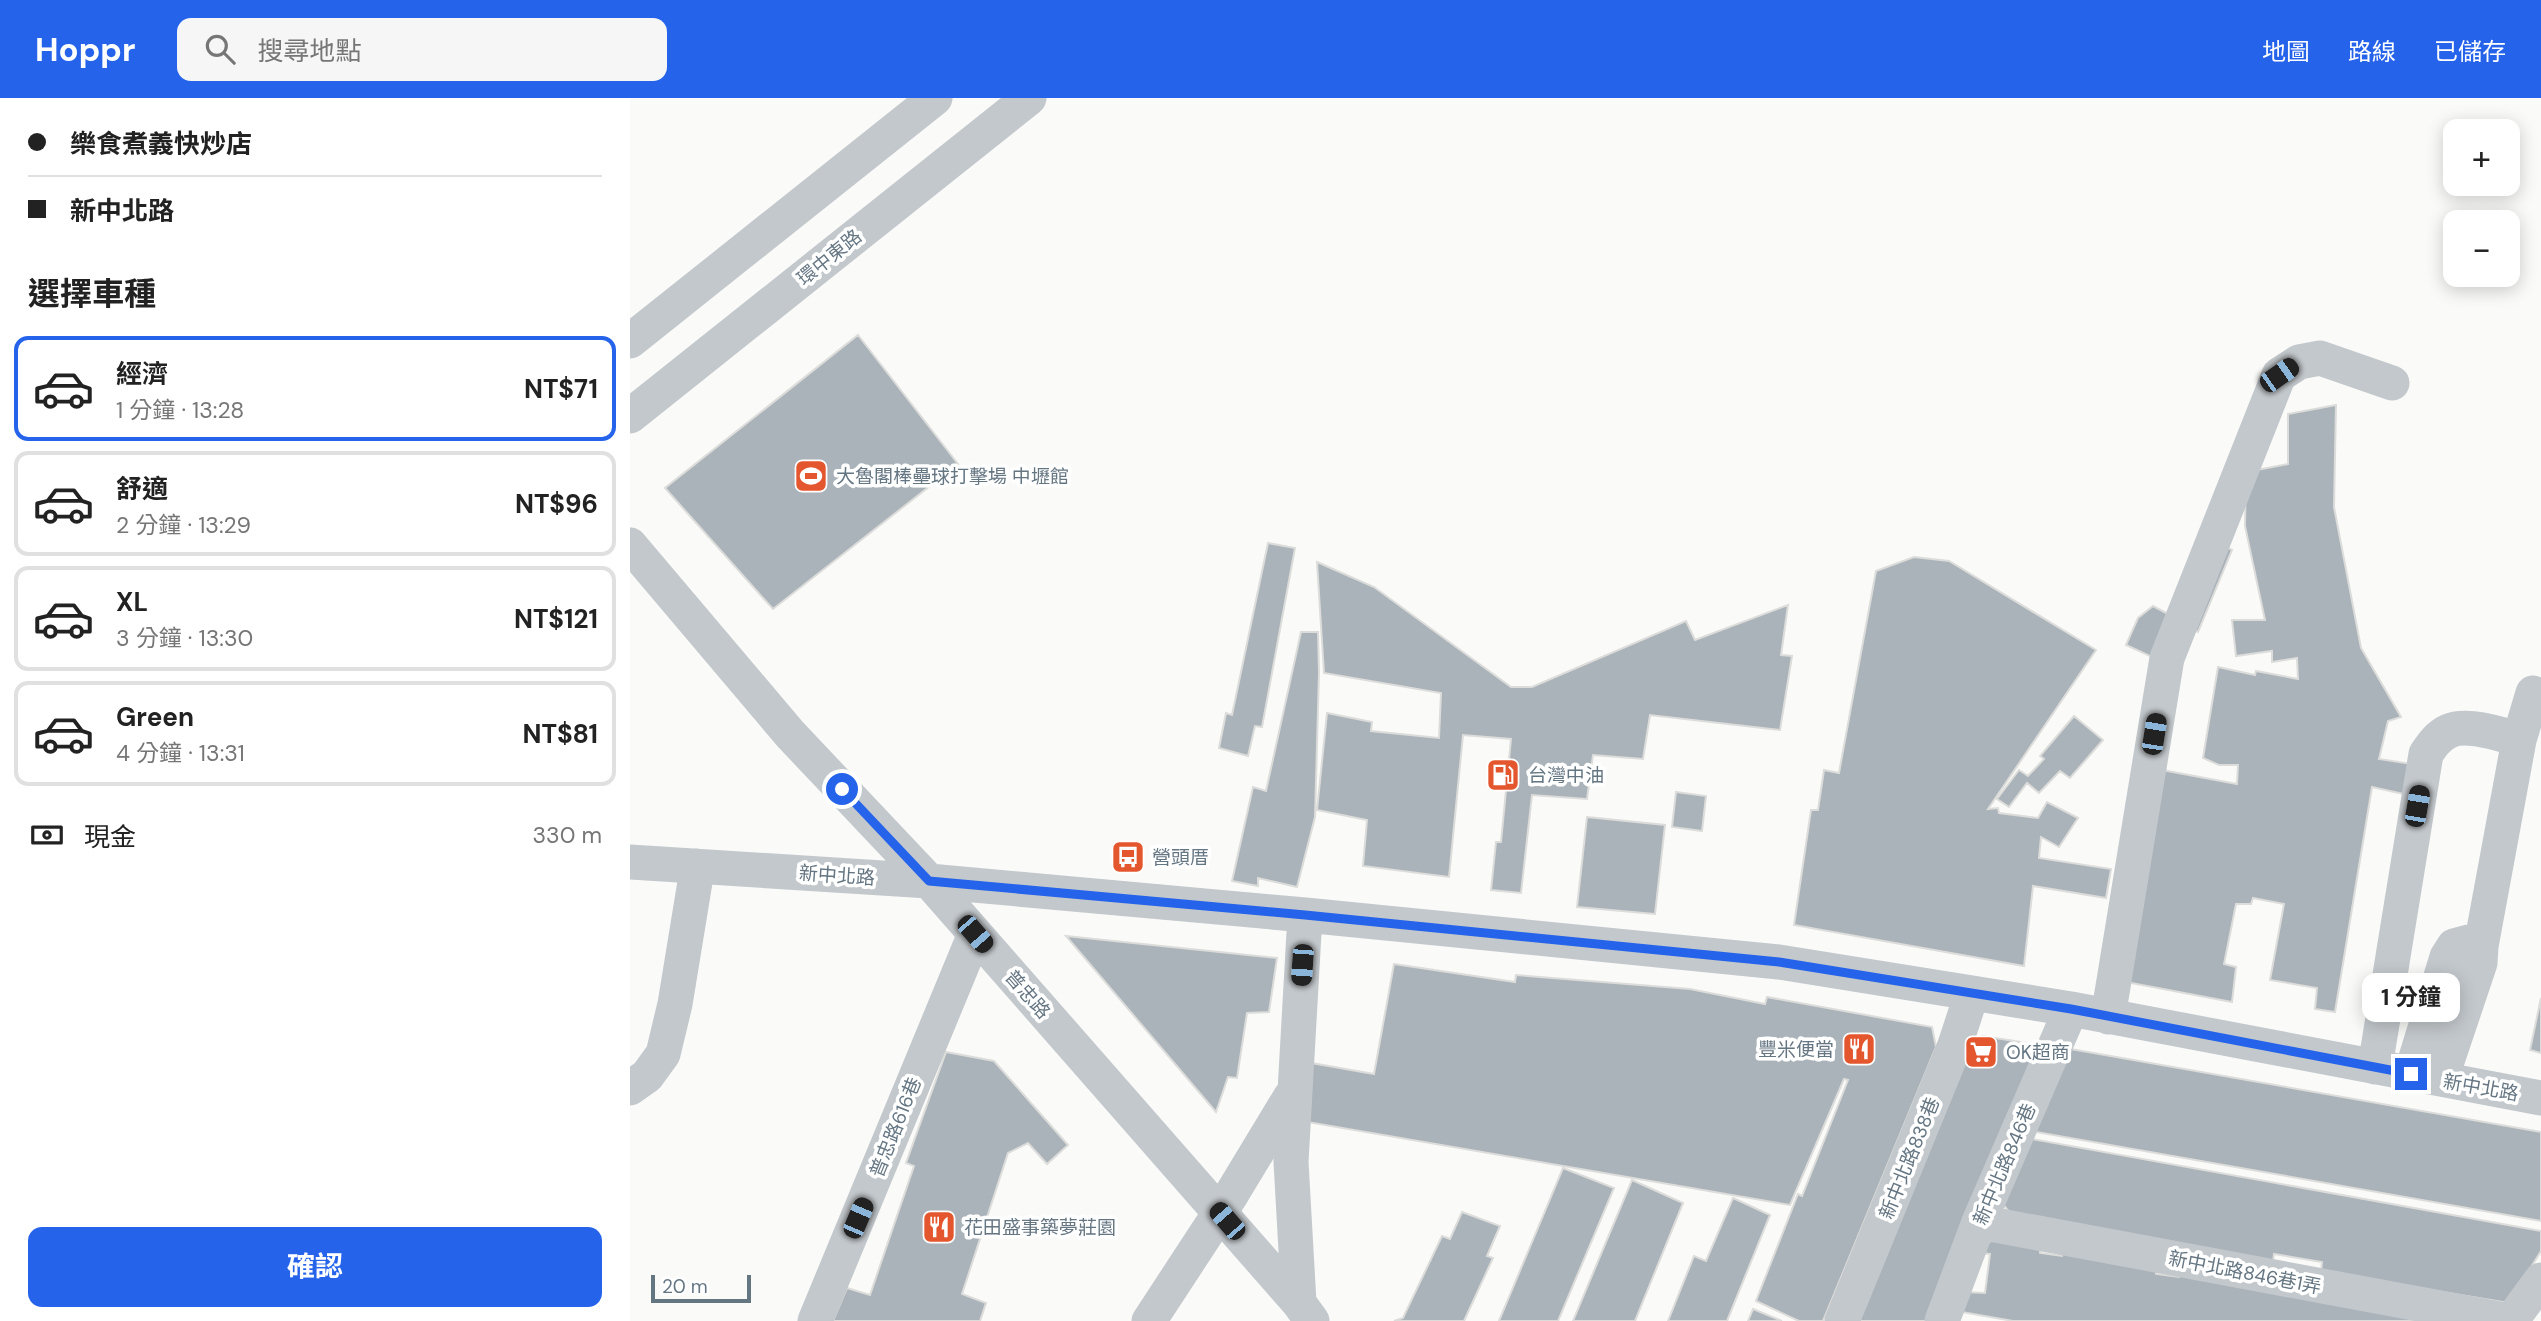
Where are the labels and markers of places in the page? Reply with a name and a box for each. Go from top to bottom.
sports icon: 大魯閣棒壘球打擊場 中壢館 [792,457,830,495]
place label: 大魯閣棒壘球打擊場 中壢館 [836,464,1069,489]
fuel station icon: 台灣中油 [1484,756,1522,794]
place label: 台灣中油 [1528,763,1604,788]
bus stop icon: 營頭厝 [1109,838,1147,876]
place label: 營頭厝 [1152,845,1209,870]
restaurant icon: 豐米便當 [1840,1030,1878,1068]
supermarket icon: OK超商 [1962,1033,2000,1071]
place label: 豐米便當 [1758,1037,1834,1062]
place label: OK超商 [2006,1040,2070,1065]
restaurant icon: 花田盛事築夢莊園 [920,1208,958,1246]
place label: 花田盛事築夢莊園 [964,1215,1116,1240]

